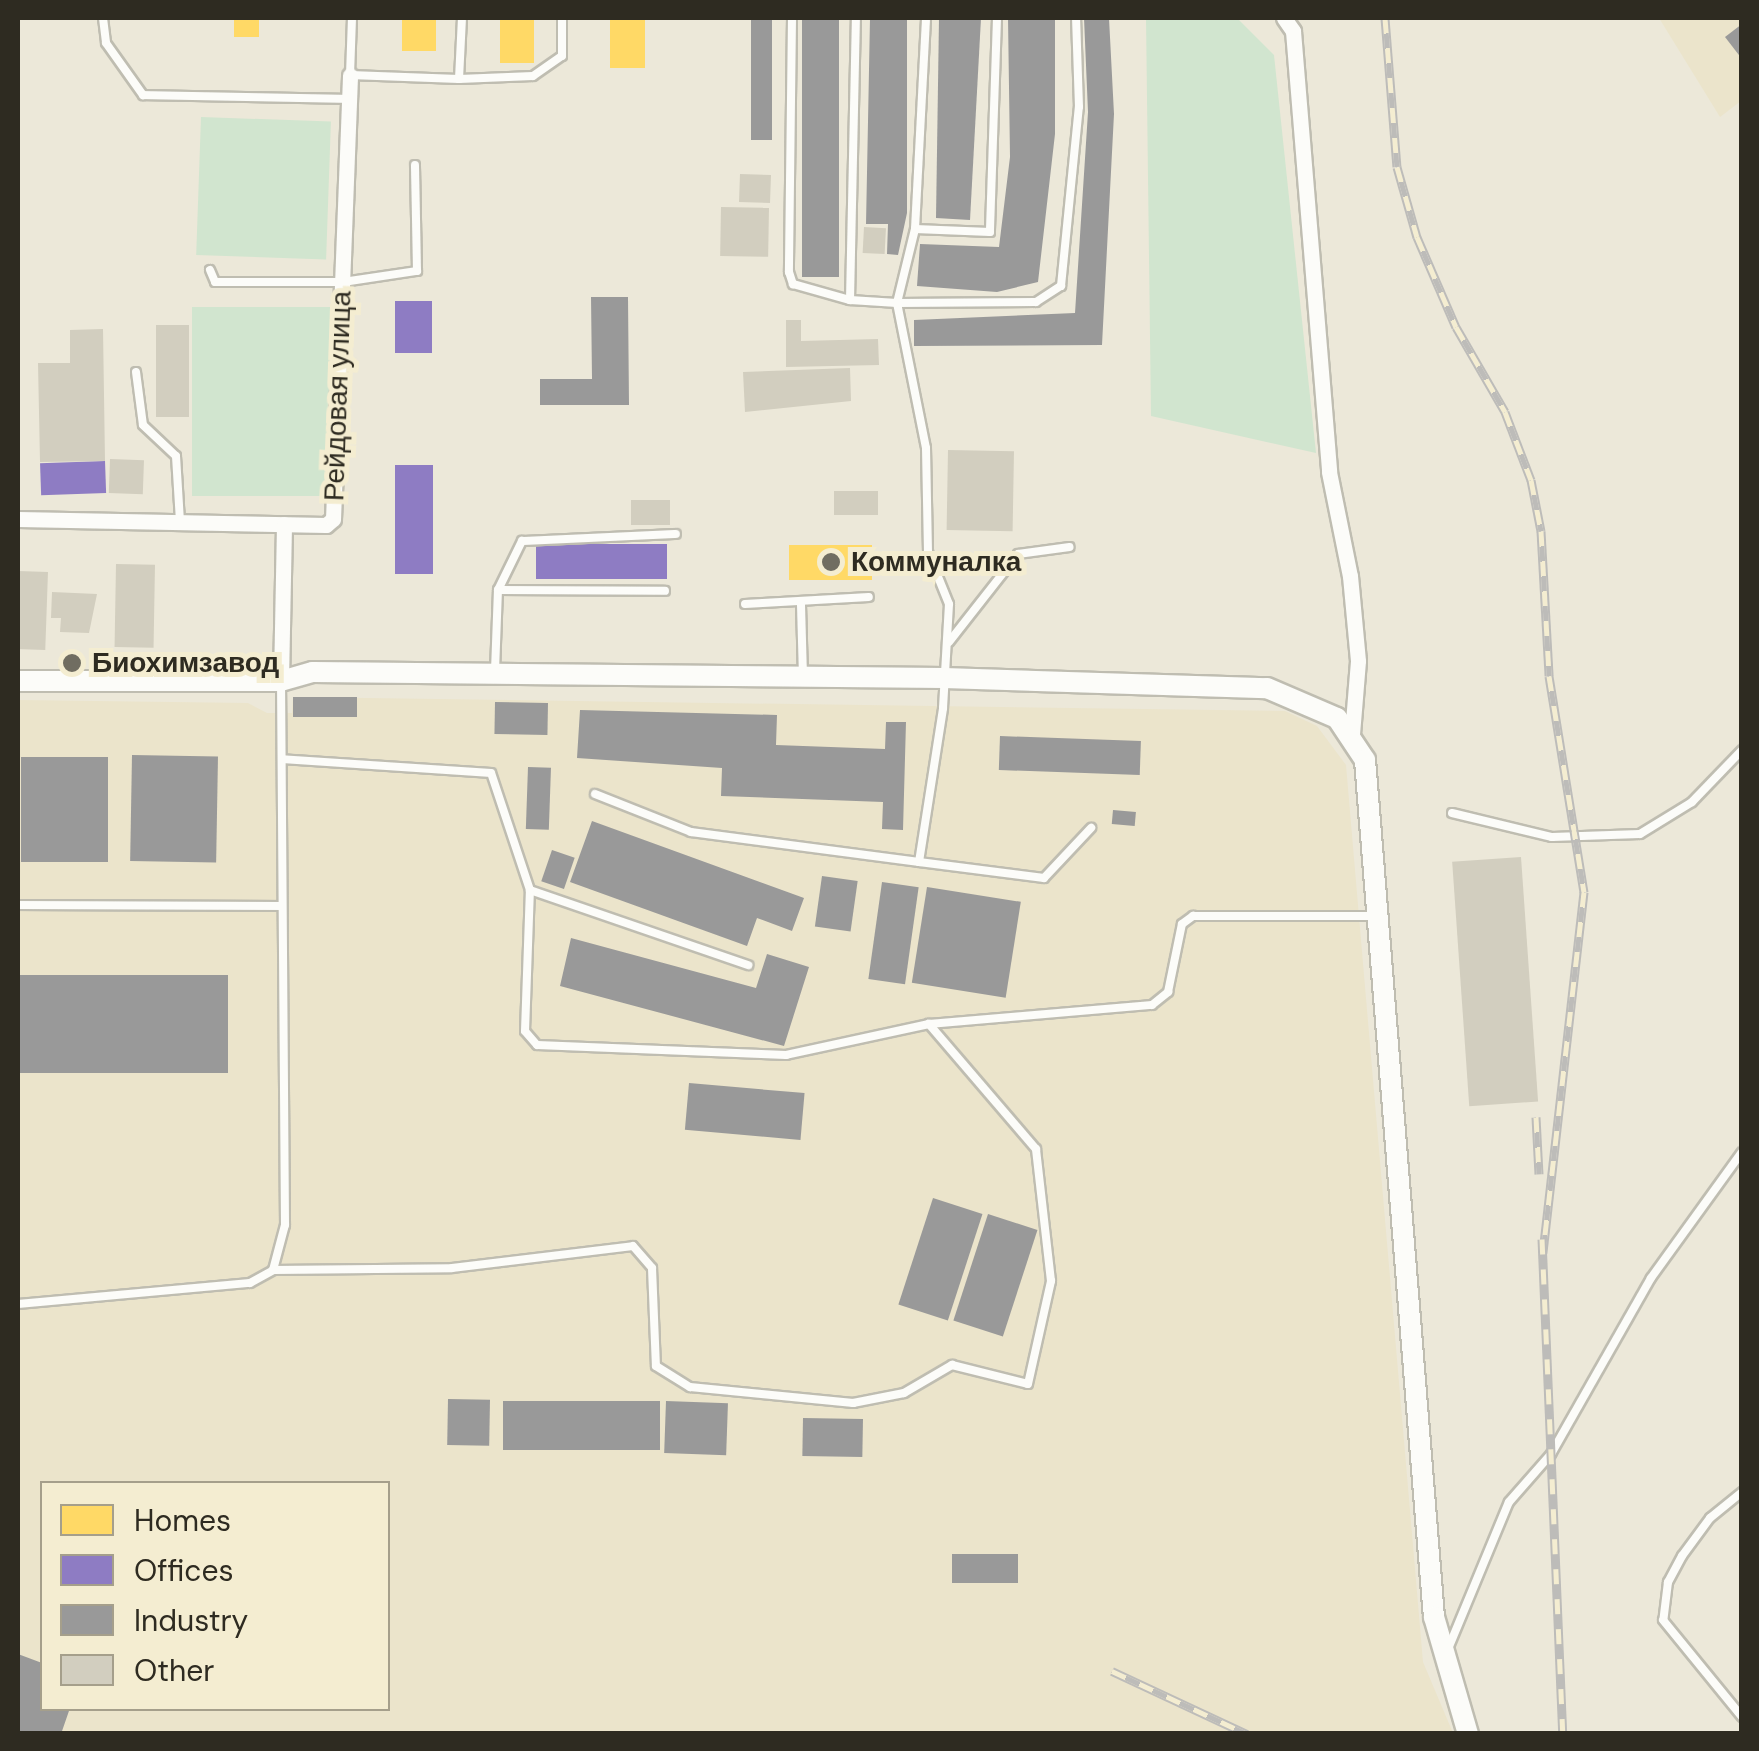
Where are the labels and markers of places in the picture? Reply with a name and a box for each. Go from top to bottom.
place label: Коммуналка [851,545,1021,579]
marker: Коммуналка [820,551,842,573]
place label: Биохимзавод [92,646,279,680]
marker: Биохимзавод [61,652,83,674]

